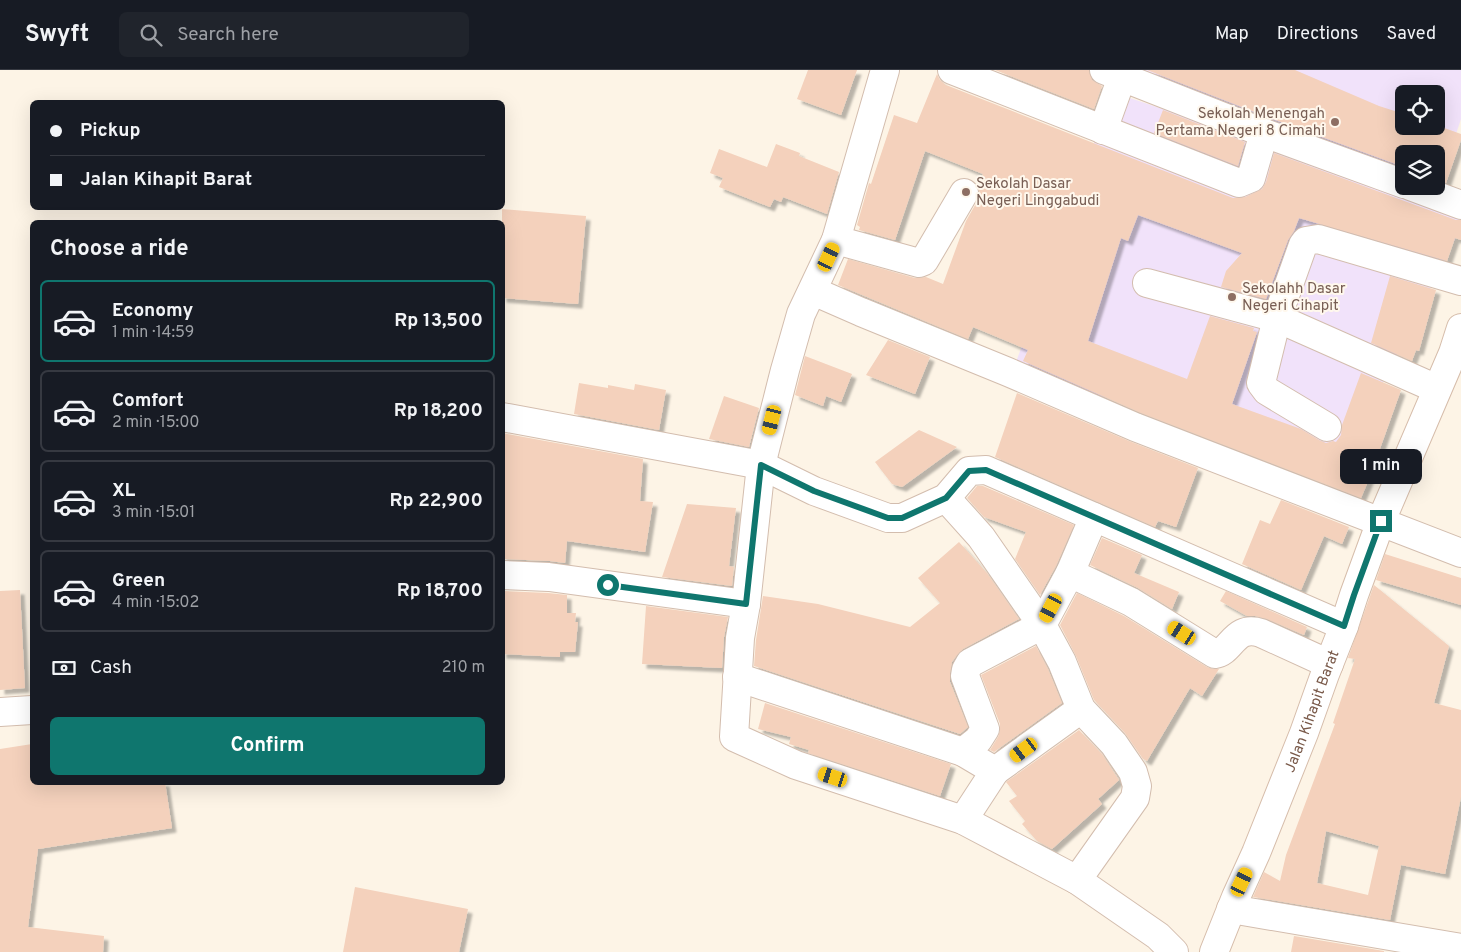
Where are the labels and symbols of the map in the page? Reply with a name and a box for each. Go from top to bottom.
place label: Sekolah Menengah Pertama Negeri 8 Cimahi [1156,105,1325,141]
marker: Sekolah Menengah Pertama Negeri 8 Cimahi [1329,116,1341,128]
place label: Sekolah Dasar Negeri Linggabudi [976,175,1099,211]
marker: Sekolah Dasar Negeri Linggabudi [960,186,972,198]
car [815,240,842,274]
place label: Sekolahh Dasar Negeri Cihapit [1242,280,1346,316]
marker: Sekolahh Dasar Negeri Cihapit [1226,291,1238,303]
car [761,404,782,436]
callout: 1 min [1340,448,1422,484]
route end [1370,510,1392,532]
route start [597,574,619,596]
car [1037,591,1064,625]
car [1165,619,1198,647]
street label: Jalan Kihapit Barat [1281,648,1344,775]
car [1007,735,1040,765]
car [816,765,849,789]
car [1228,865,1255,899]

